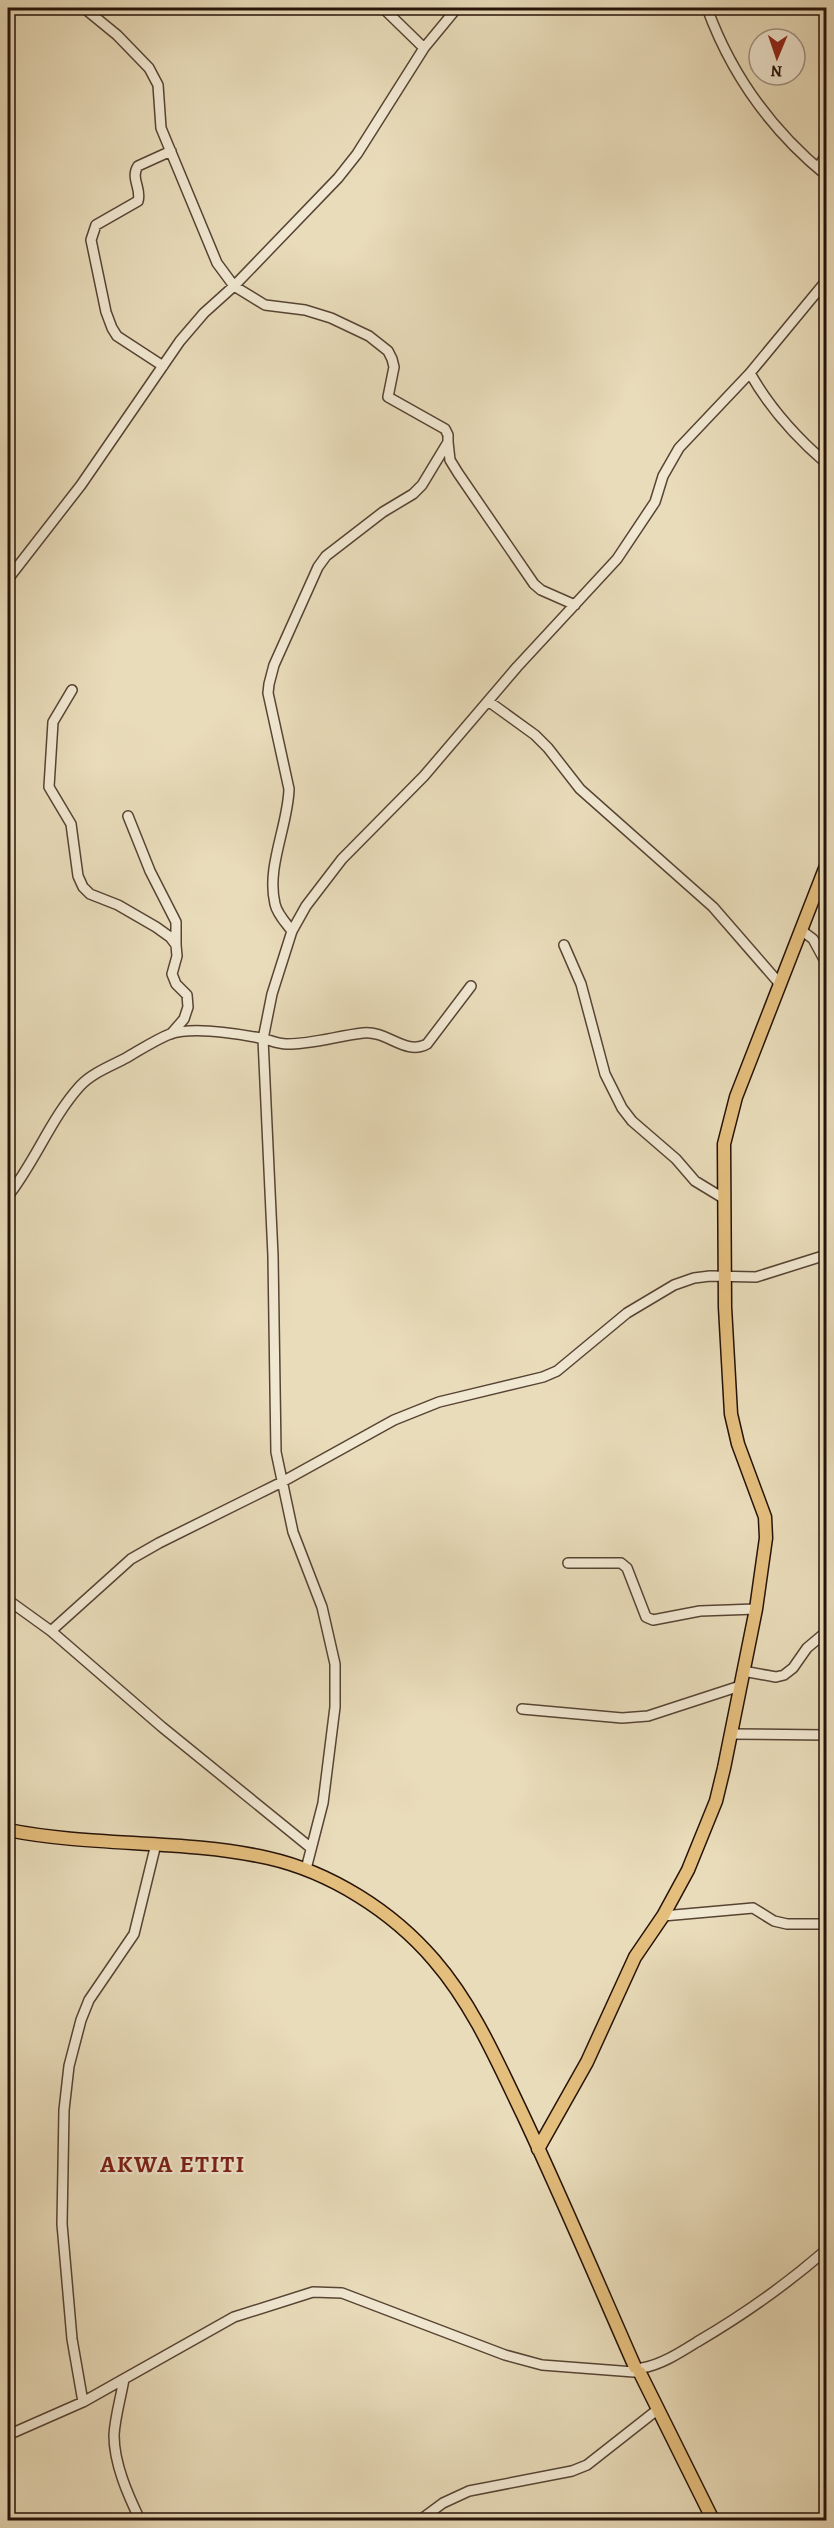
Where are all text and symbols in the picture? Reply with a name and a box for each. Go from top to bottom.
north arrow [747,27,807,87]
text: N [770,60,783,82]
district label: AKWA ETITI [99,2148,246,2180]

